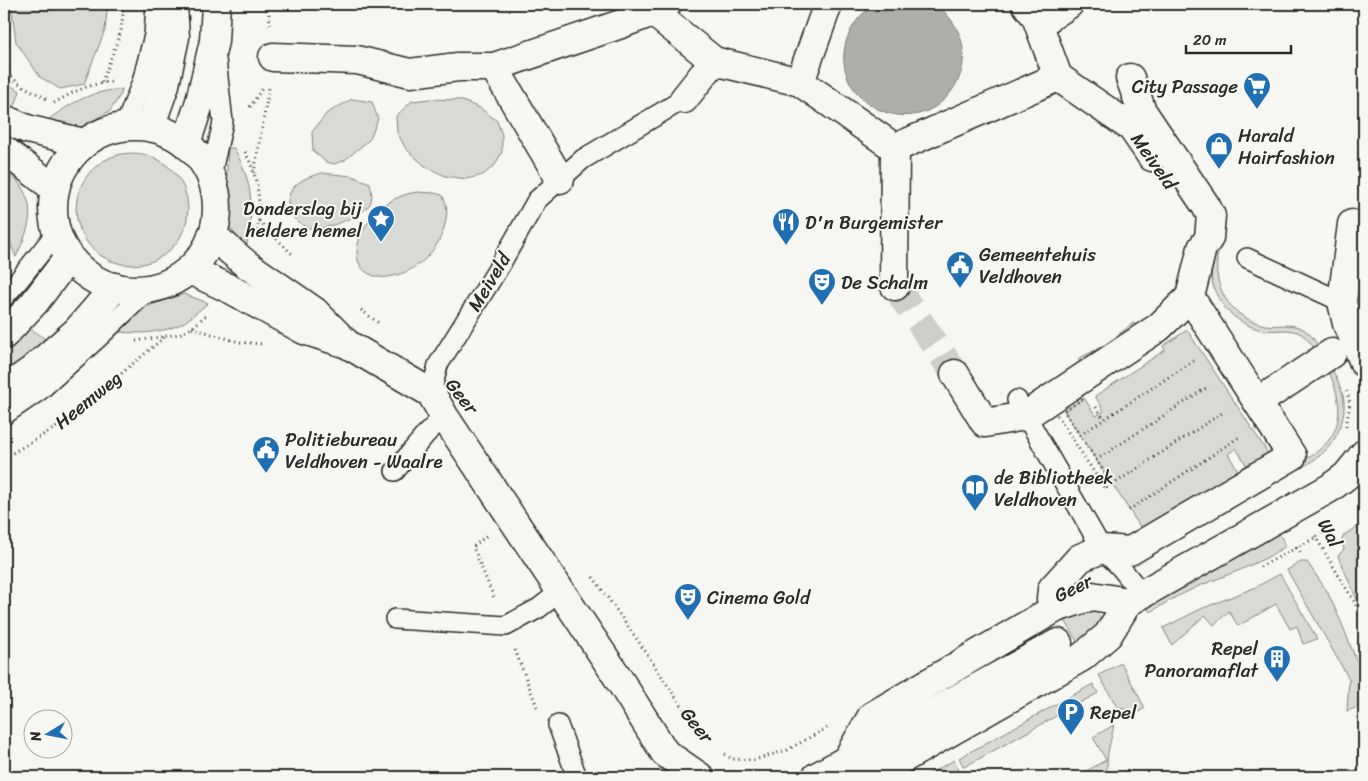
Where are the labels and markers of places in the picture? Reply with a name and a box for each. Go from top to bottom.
place label: City Passage [1132,70,1238,103]
supermarket icon: City Passage [1242,71,1272,110]
place label: Harald Hairfashion [1238,119,1335,174]
shop icon: Harald Hairfashion [1204,131,1234,170]
place label: Donderslag bij heldere hemel [243,192,363,247]
place icon: Donderslag bij heldere hemel [366,204,396,243]
place label: D'n Burgemister [805,206,943,239]
restaurant icon: D'n Burgemister [771,207,801,246]
place label: Gemeentehuis Veldhoven [979,238,1096,293]
public building icon: Gemeentehuis Veldhoven [945,250,975,289]
place label: De Schalm [841,266,928,299]
theatre icon: De Schalm [807,267,837,306]
place label: Politiebureau Veldhoven - Waalre [285,423,443,478]
public building icon: Politiebureau Veldhoven - Waalre [251,435,281,474]
place label: de Bibliotheek Veldhoven [994,461,1114,516]
library icon: de Bibliotheek Veldhoven [960,473,990,512]
place label: Cinema Gold [707,581,812,614]
theatre icon: Cinema Gold [673,582,703,621]
place label: Repel Panoramaflat [1145,632,1259,687]
building icon: Repel Panoramaflat [1262,644,1292,683]
place label: Repel [1090,696,1137,729]
parking icon: Repel [1056,697,1086,736]

